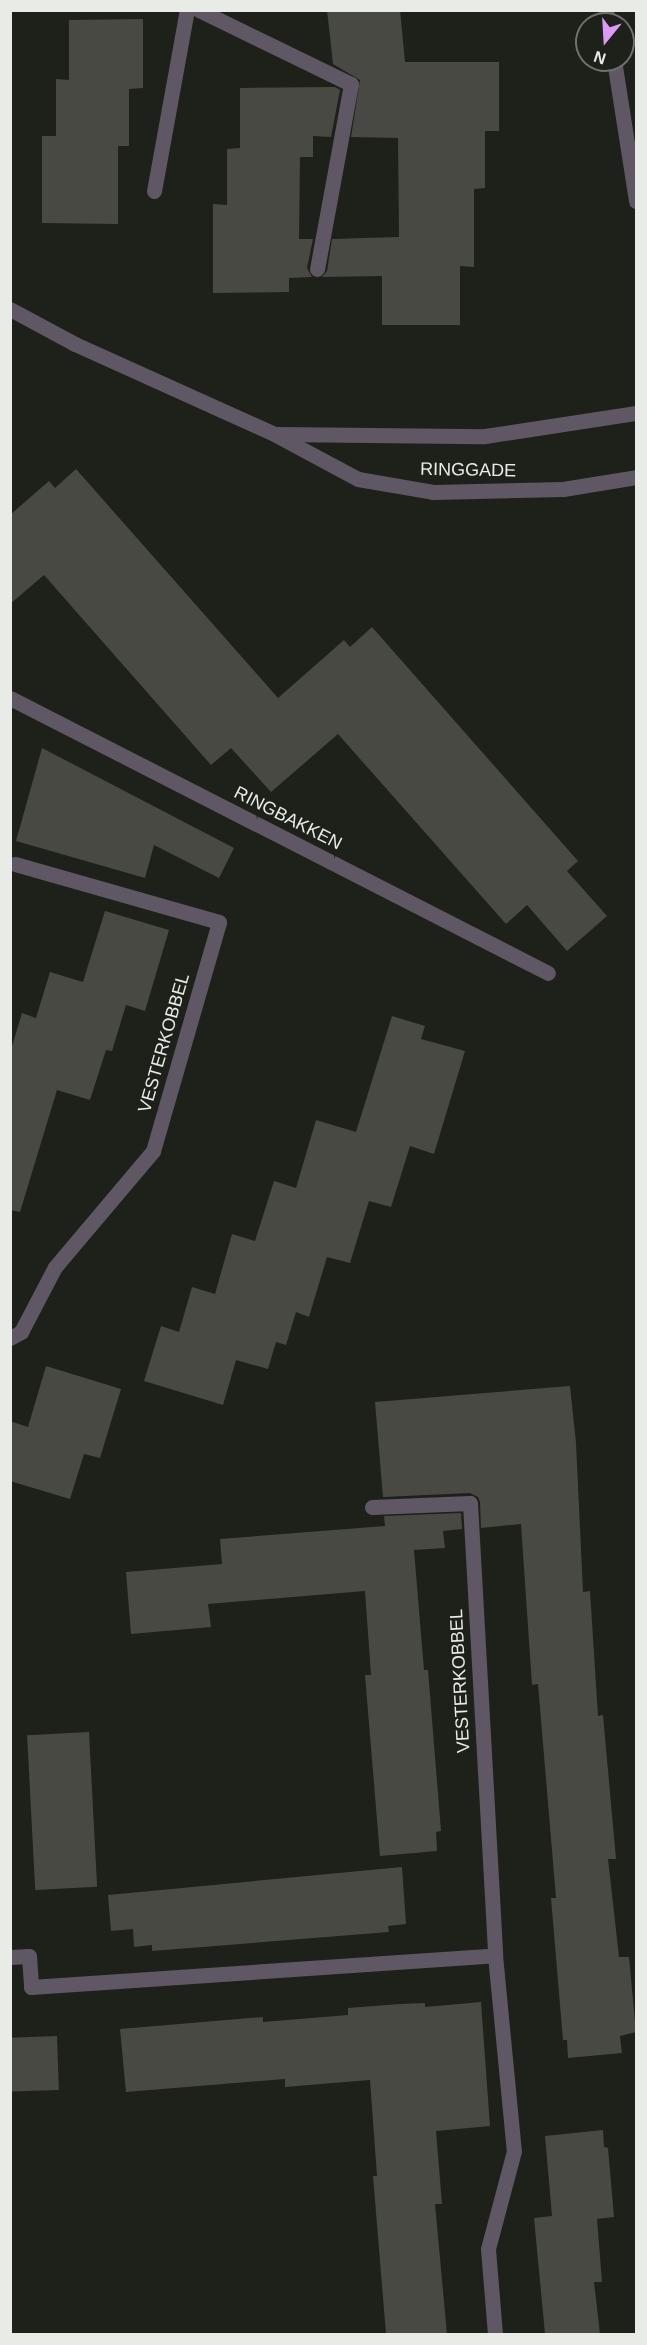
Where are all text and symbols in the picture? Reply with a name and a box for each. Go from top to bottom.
north arrow [575,12,635,72]
text: N [592,48,608,68]
street label: RINGGADE [420,458,516,482]
street label: RINGBAKKEN [231,782,345,854]
street label: VESTERKOBBEL [134,971,194,1115]
street label: VESTERKOBBEL [445,1609,475,1753]

